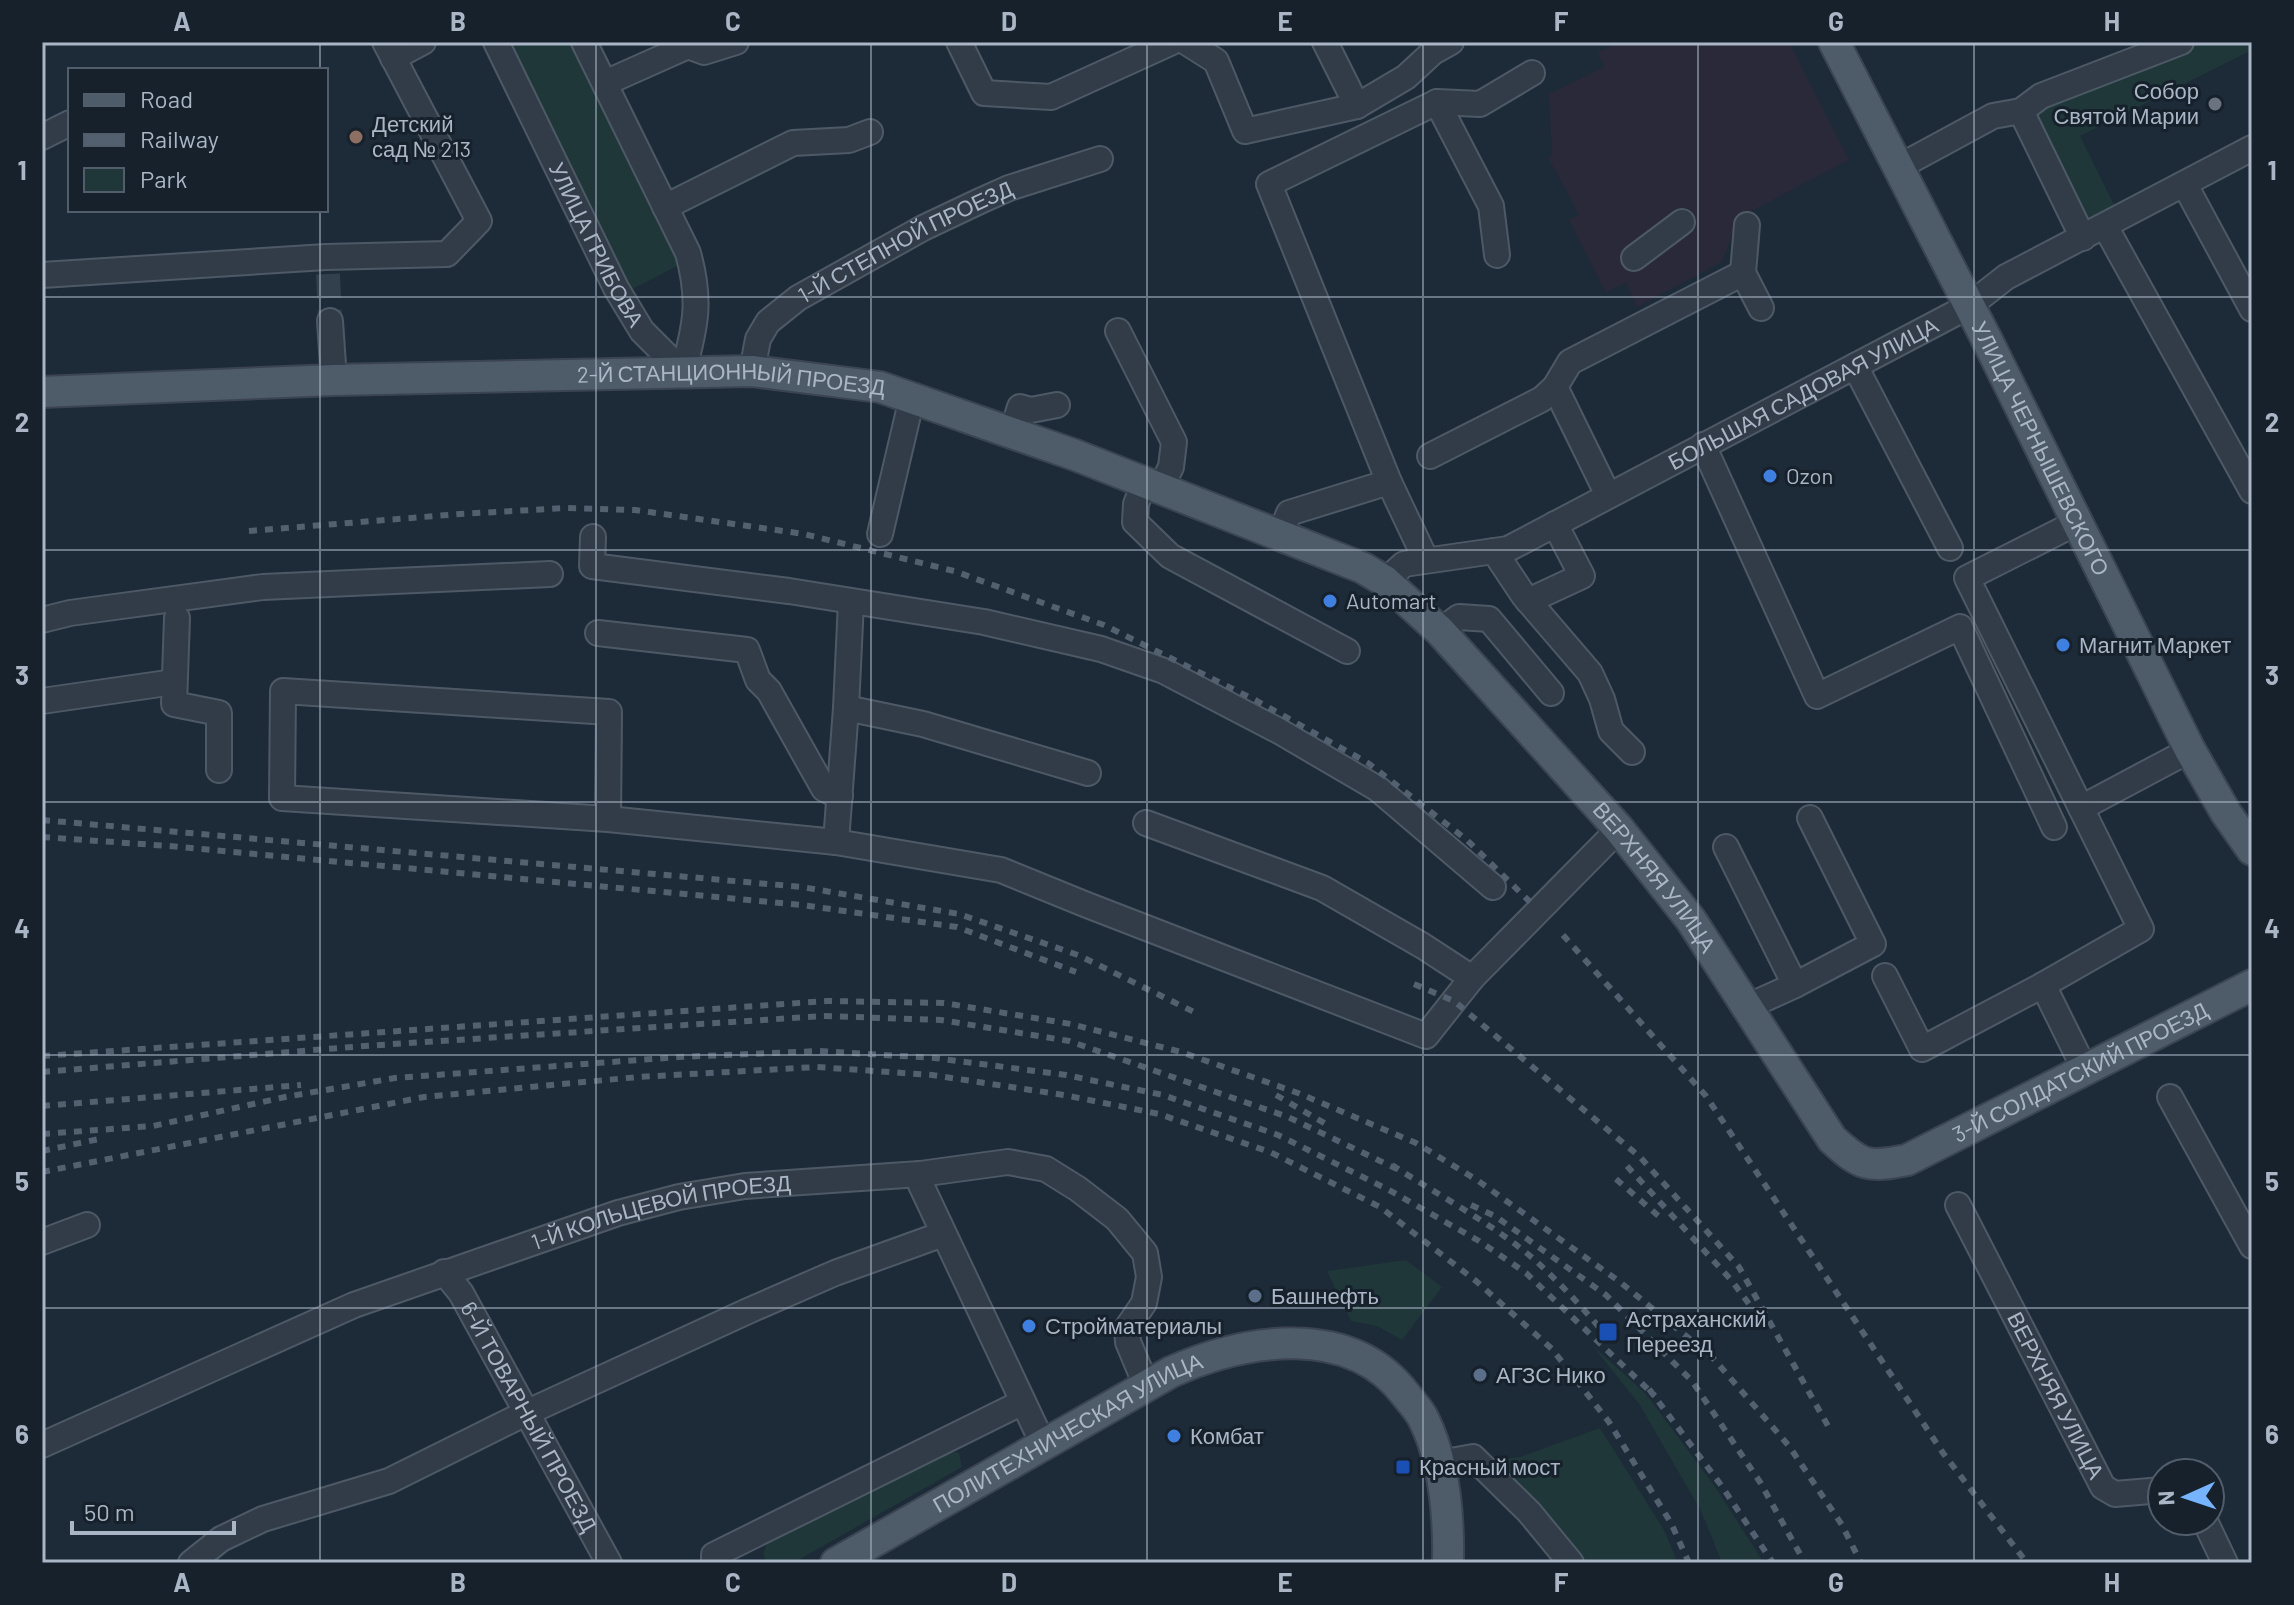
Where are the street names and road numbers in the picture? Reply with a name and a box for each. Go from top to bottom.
street label: УЛИЦА ГРИБОВА [545,158,650,331]
street label: 1-Й СТЕПНОЙ ПРОЕЗД [793,174,1017,307]
street label: БОЛЬШАЯ САДОВАЯ УЛИЦА [1663,311,1942,474]
street label: УЛИЦА ЧЕРНЫШЕВСКОГО [1968,317,2115,579]
street label: 2-Й СТАНЦИОННЫЙ ПРОЕЗД [577,357,887,401]
street label: ВЕРХНЯЯ УЛИЦА [1589,796,1722,957]
street label: 3-Й СОЛДАТСКИЙ ПРОЕЗД [1948,996,2212,1147]
street label: 1-Й КОЛЬЦЕВОЙ ПРОЕЗД [528,1169,792,1254]
street label: 6-Й ТОВАРНЫЙ ПРОЕЗД [456,1297,603,1536]
street label: ВЕРХНЯЯ УЛИЦА [2003,1307,2111,1483]
street label: ПОЛИТЕХНИЧЕСКАЯ УЛИЦА [928,1347,1206,1517]

